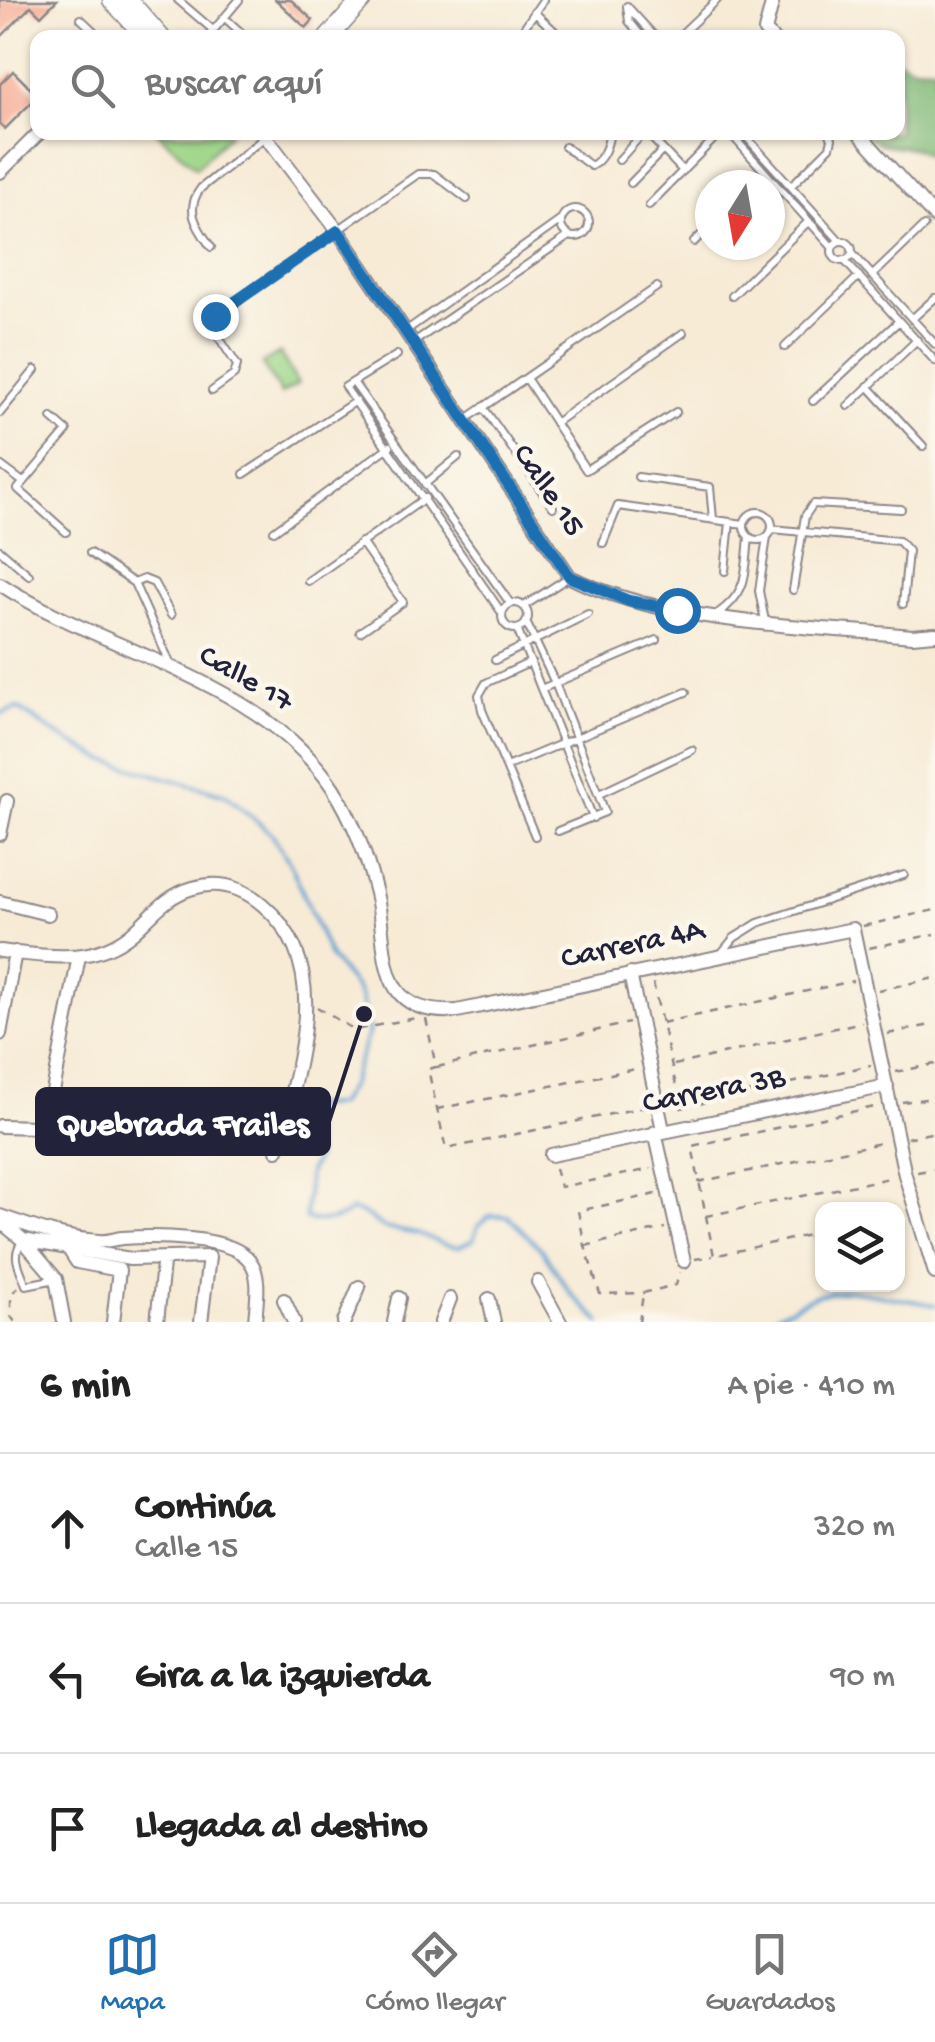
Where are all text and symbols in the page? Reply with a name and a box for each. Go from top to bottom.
search box [30,30,905,140]
icon: search [65,58,120,113]
text: Buscar aquí [145,63,323,107]
north arrow [695,170,785,260]
route end [193,294,239,340]
street label: Calle 15 [502,438,592,544]
route start [655,588,701,634]
street label: Calle 17 [191,638,300,723]
street label: Carrera 4A [558,912,710,980]
street label: Carrera 3B [640,1059,789,1124]
callout: Quebrada Frailes [37,1089,329,1154]
text: Quebrada Frailes [57,1107,311,1148]
map controls [815,1202,905,1292]
button: layers [815,1202,905,1292]
text: 6 min [40,1363,130,1412]
text: A pie · 410 m [728,1368,895,1406]
text: Continúa [135,1487,274,1531]
icon: ahead [40,1501,95,1556]
text: 320 m [814,1509,895,1547]
text: Calle 15 [135,1531,238,1569]
icon: left [40,1651,95,1706]
text: Gira a la izquierda [135,1656,430,1700]
text: 90 m [831,1659,895,1697]
icon: arrive [40,1801,95,1856]
text: Llegada al destino [135,1806,428,1850]
tab: Mapa [100,1927,165,2020]
tab: Cómo llegar [365,1927,504,2020]
tab: Guardados [705,1927,835,2020]

